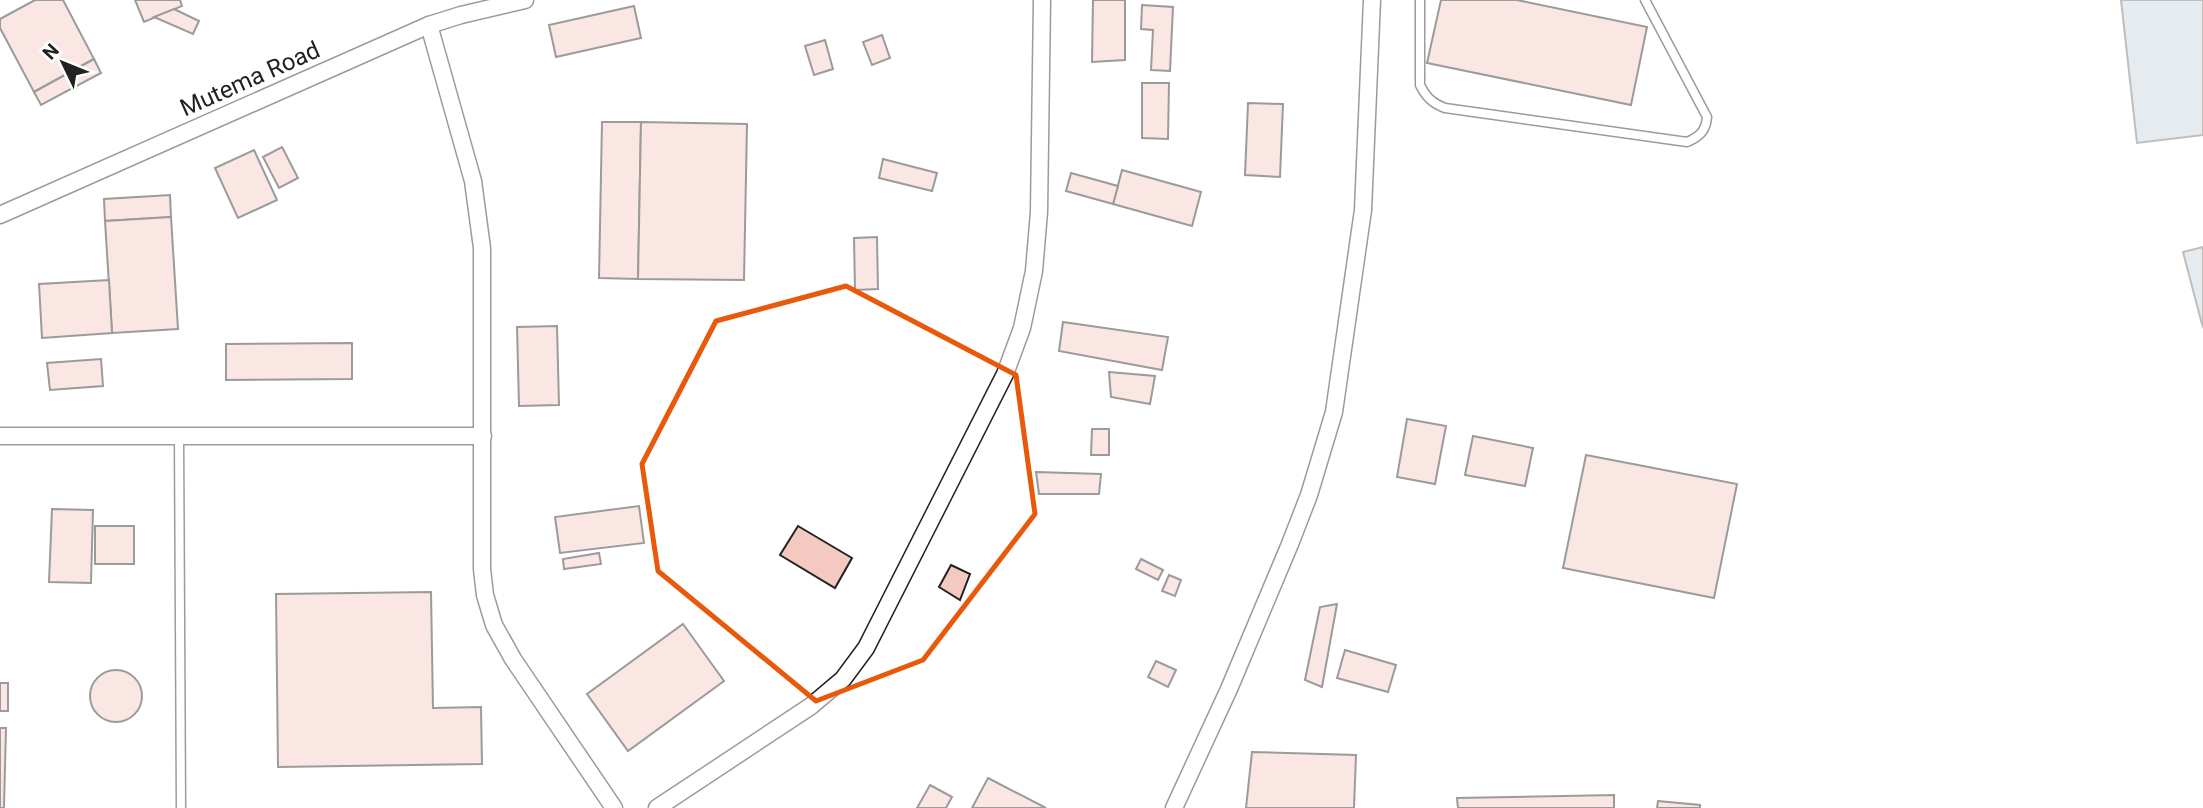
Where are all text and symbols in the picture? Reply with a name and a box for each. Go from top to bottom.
north arrow [28,28,98,98]
street label: Mutema Road [176,36,324,122]
text: N [38,39,64,64]

